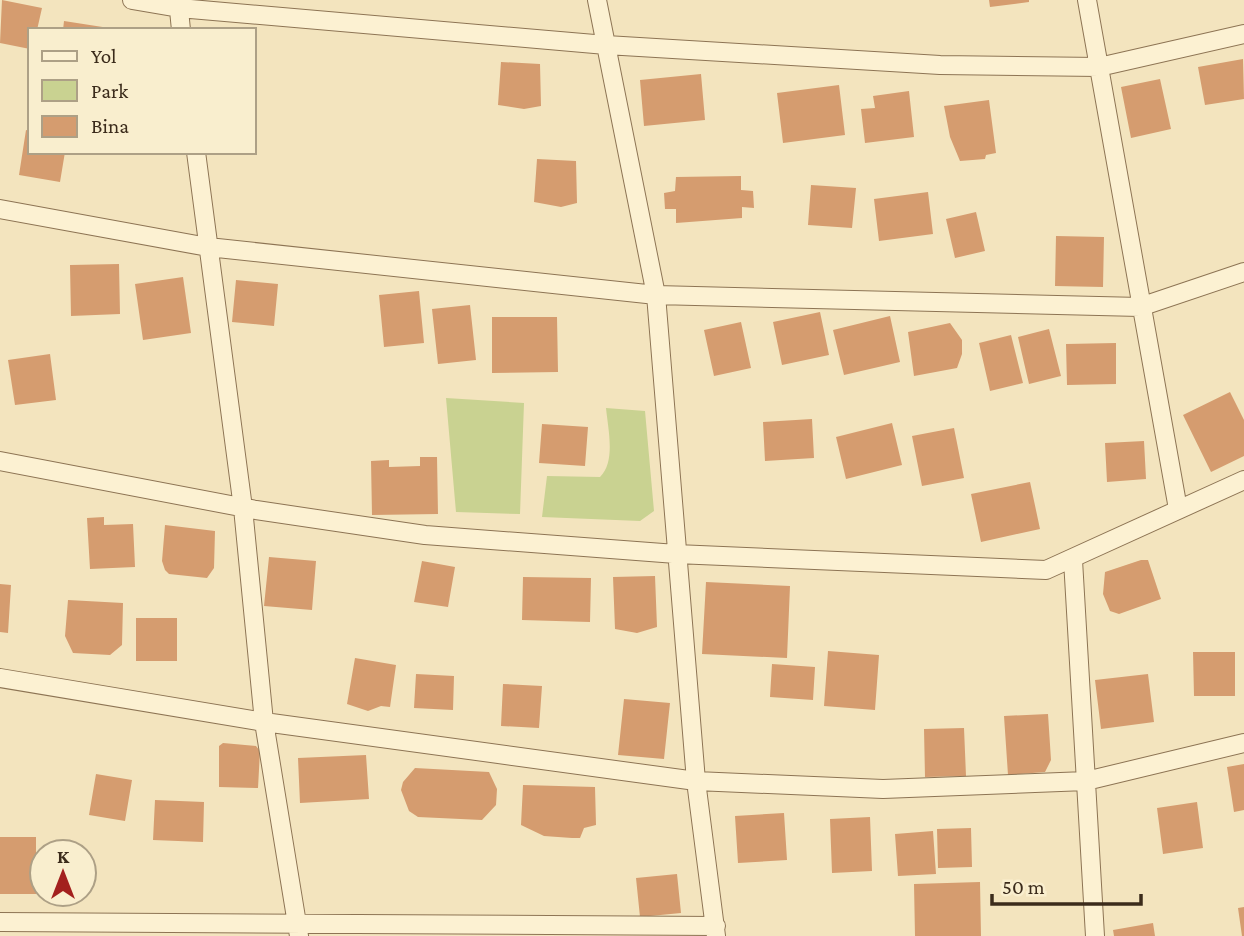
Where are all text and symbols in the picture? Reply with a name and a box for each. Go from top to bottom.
legend [28,28,256,154]
text: Yol [91,44,117,68]
text: Park [91,79,128,103]
text: Bina [91,114,129,138]
north arrow [28,838,98,908]
text: K [57,846,70,867]
scale bar [992,862,1141,906]
text: 50 m [1002,875,1045,899]

